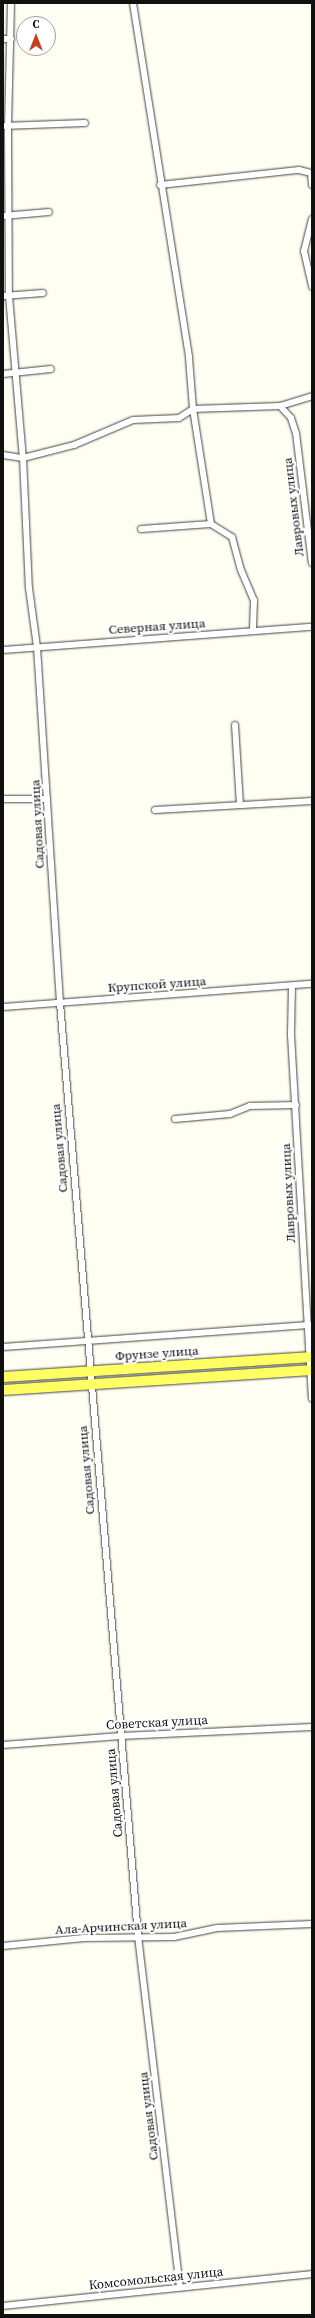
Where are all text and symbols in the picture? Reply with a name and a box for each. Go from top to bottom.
north arrow [16,16,56,56]
text: С [33,17,39,32]
street label: Лавровых улица [280,457,308,557]
street label: Северная улица [108,616,206,638]
street label: Садовая улица [28,779,48,869]
street label: Крупской улица [107,974,207,996]
street label: Садовая улица [48,1103,72,1193]
street label: Лавровых улица [279,1143,299,1243]
street label: Фрунзе улица [115,1343,199,1365]
street label: Садовая улица [75,1425,99,1515]
street label: Советская улица [106,1713,208,1733]
street label: Садовая улица [103,1748,127,1838]
street label: Ала-Арчинская улица [55,1916,187,1938]
street label: Садовая улица [136,2071,162,2161]
street label: Комсомольская улица [88,2264,224,2294]

